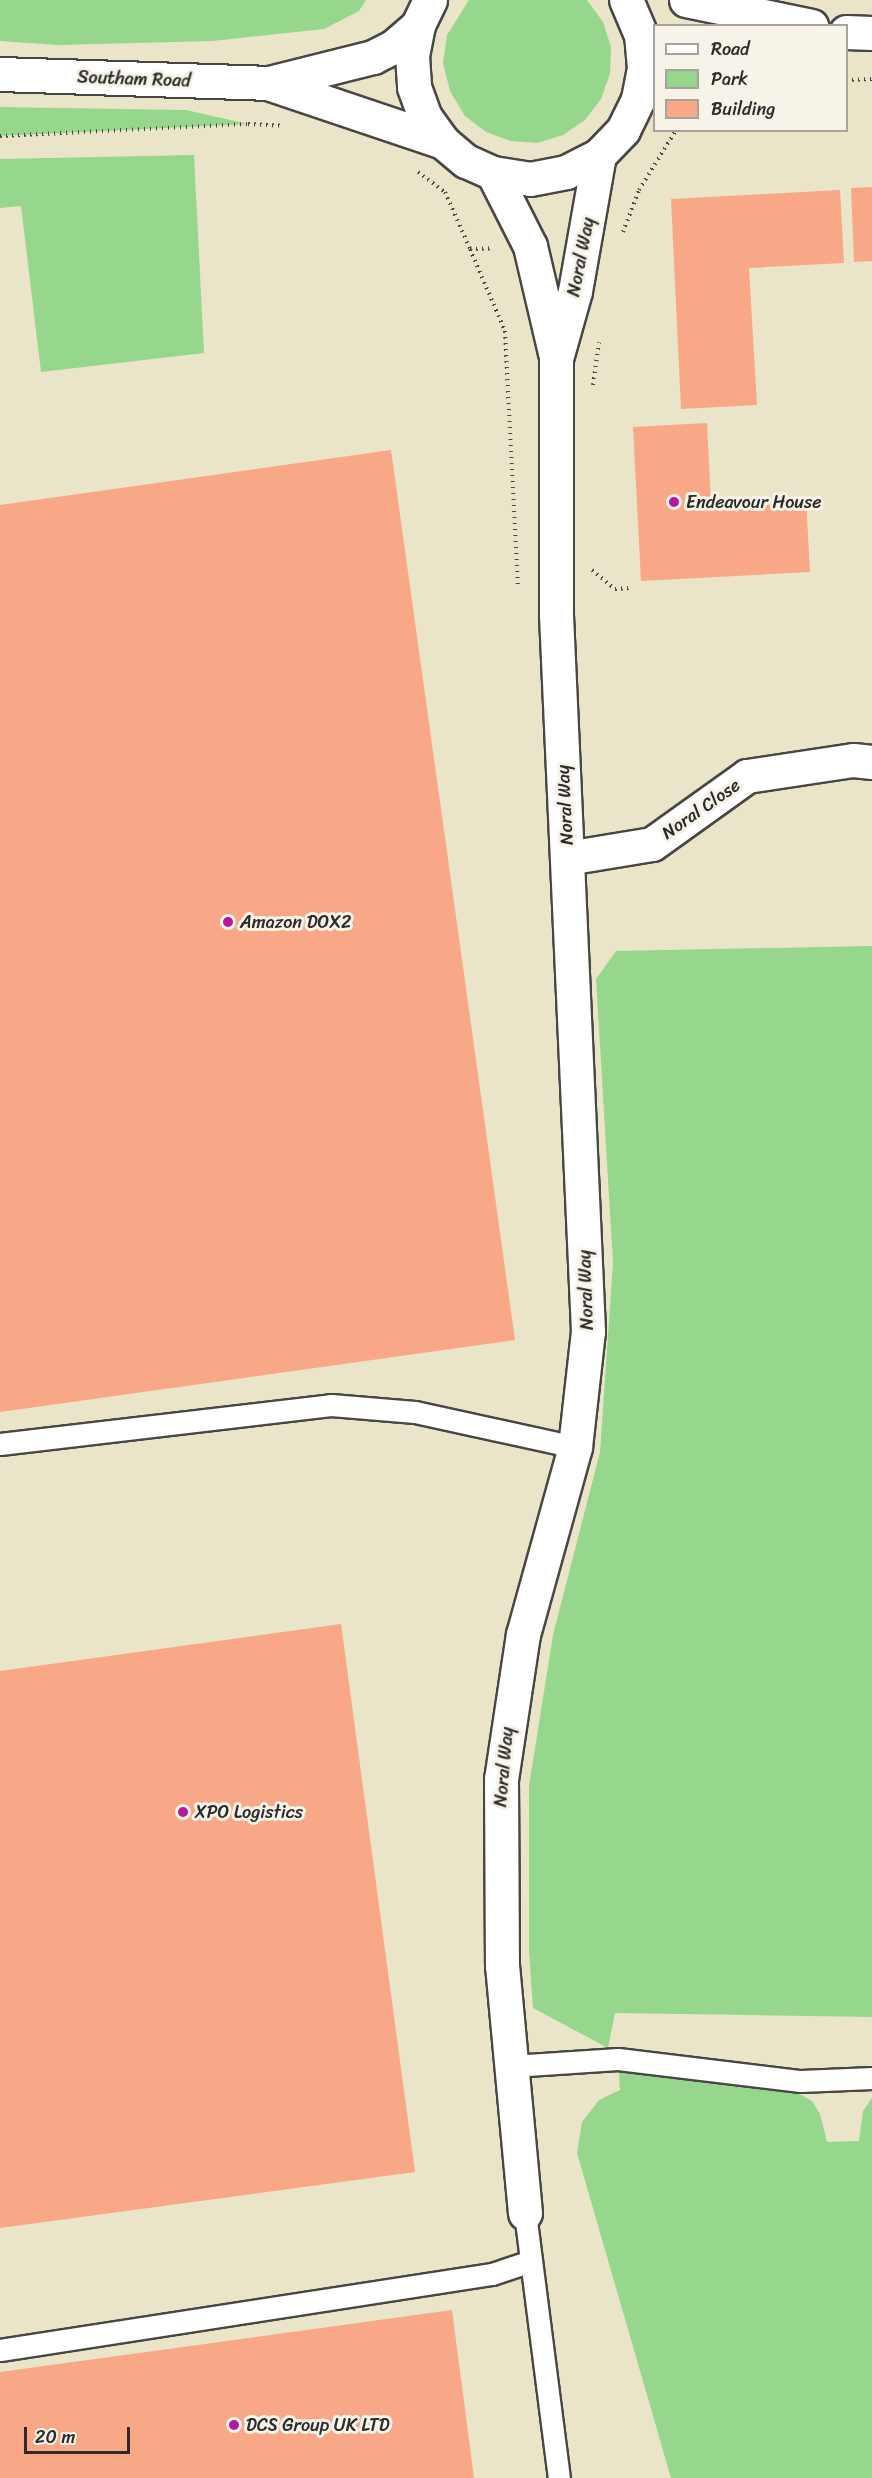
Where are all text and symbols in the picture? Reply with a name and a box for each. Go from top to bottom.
legend [653,24,848,132]
text: Road [711,33,750,65]
text: Park [711,63,748,95]
street label: Southam Road [77,66,191,92]
text: Building [711,93,775,125]
street label: Noral Way [563,216,599,298]
place label: Endeavour House [686,491,821,513]
marker: Endeavour House [667,495,681,509]
street label: Noral Way [552,764,578,846]
street label: Noral Close [658,774,744,844]
place label: Amazon DOX2 [240,911,352,933]
marker: Amazon DOX2 [221,915,235,929]
street label: Noral Way [574,1250,598,1330]
street label: Noral Way [490,1726,518,1808]
place label: XPO Logistics [195,1801,303,1823]
marker: XPO Logistics [176,1805,190,1819]
place label: DCS Group UK LTD [246,2414,389,2436]
scale bar [27,2415,134,2453]
marker: DCS Group UK LTD [227,2418,241,2432]
text: 20 m [35,2421,75,2453]

